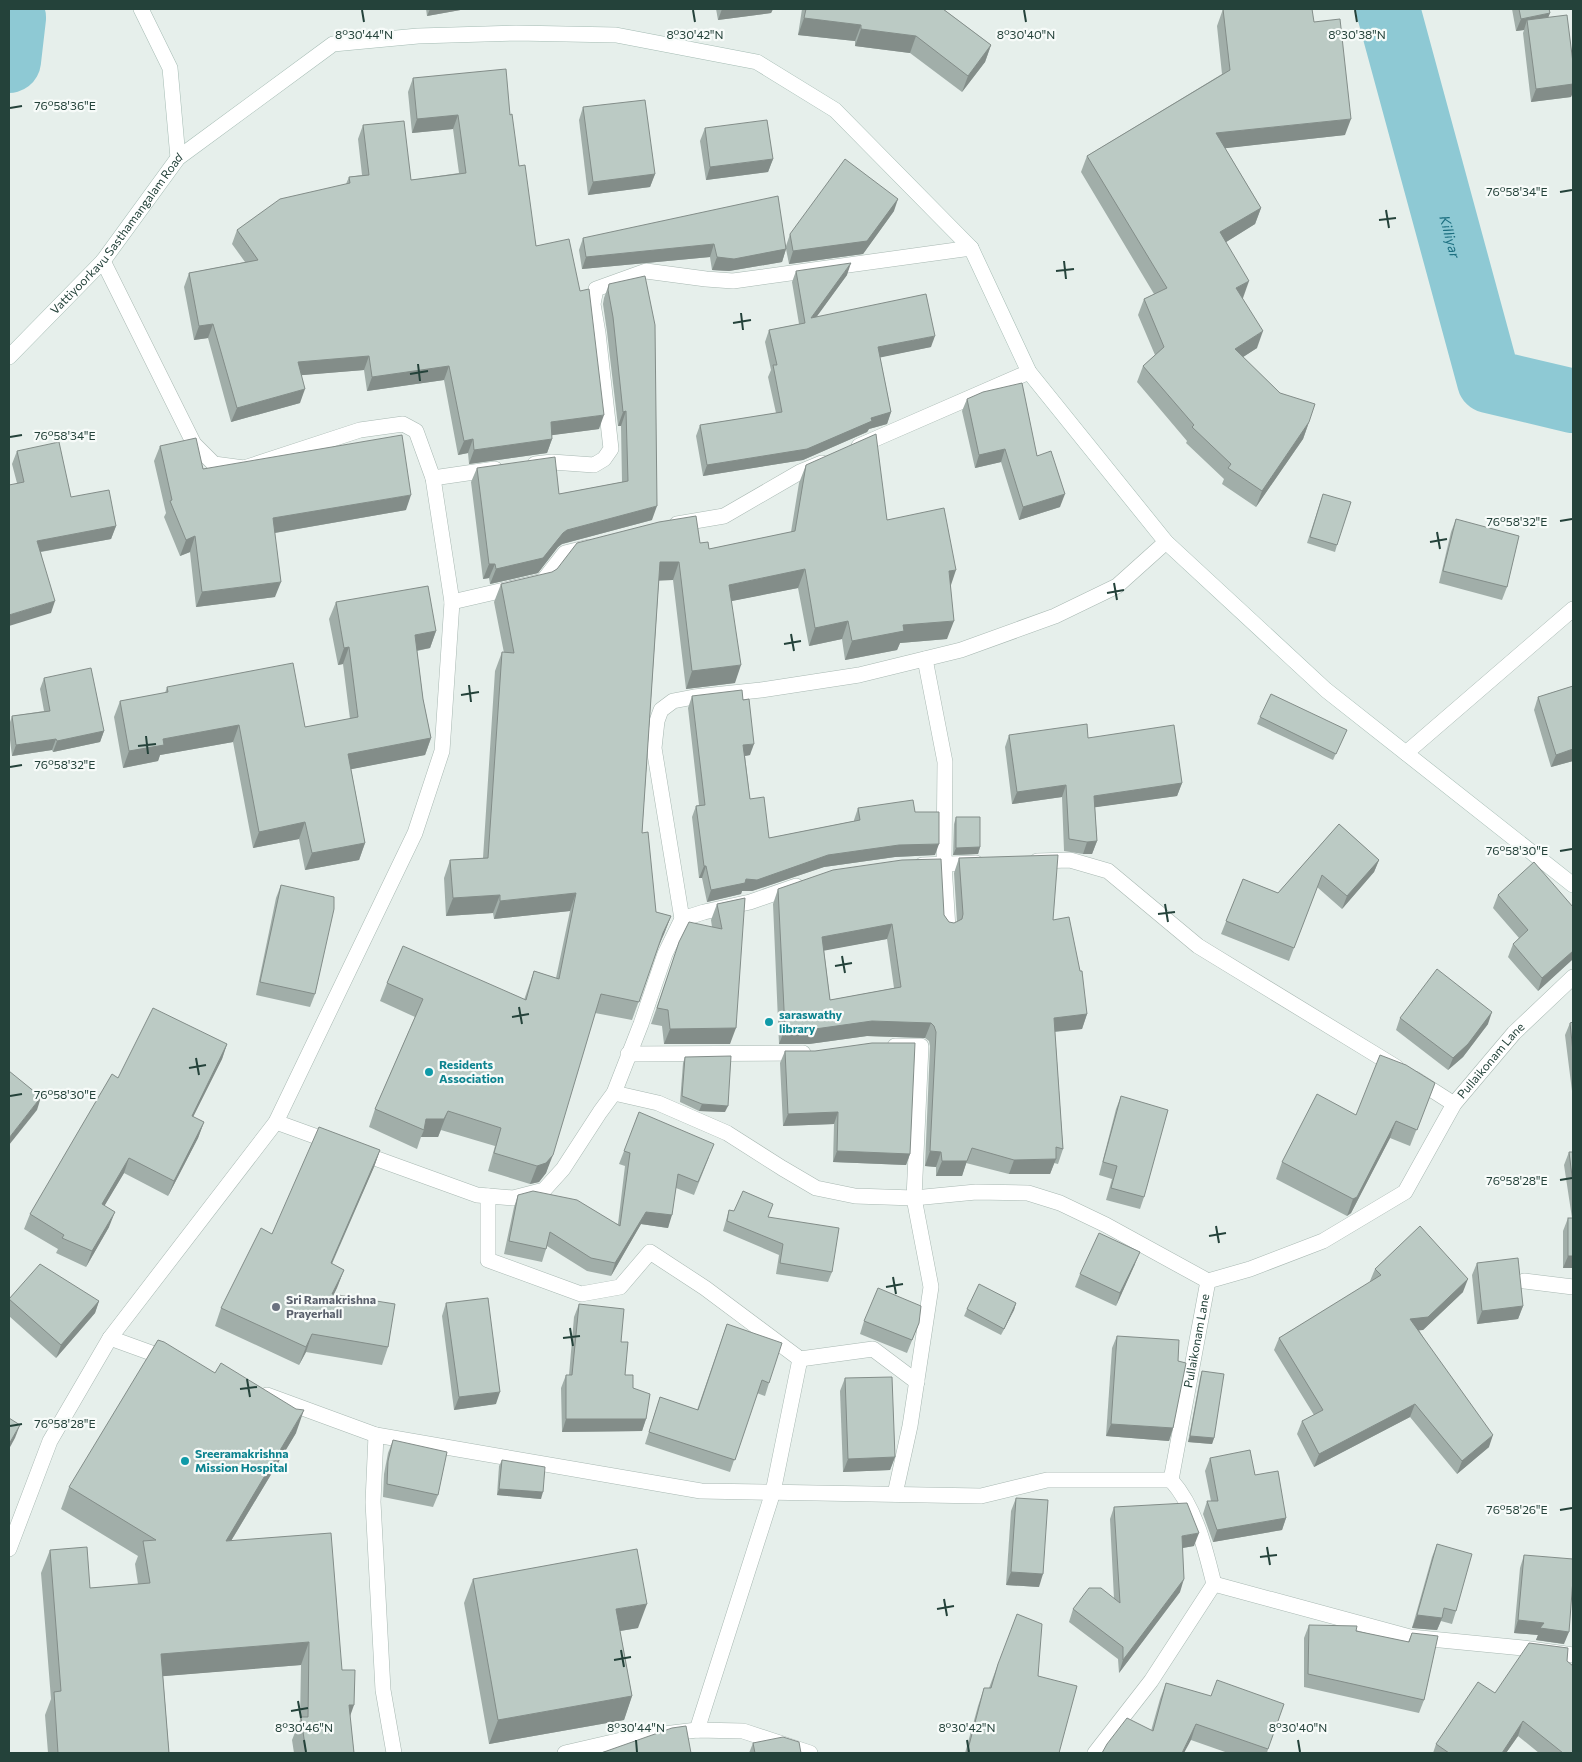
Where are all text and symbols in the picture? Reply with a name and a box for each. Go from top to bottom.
text: 8°30'44"N [335,27,393,41]
text: 8°30'42"N [666,27,724,41]
text: 8°30'40"N [997,27,1055,41]
text: 8°30'38"N [1328,27,1386,41]
text: 76°58'36"E [34,98,96,112]
street label: Vattiyoorkavu Sasthamangalam Road [47,149,185,317]
text: 76°58'34"E [1486,184,1548,198]
water label: Killiyar [1436,213,1464,260]
text: 76°58'34"E [34,428,96,442]
text: 76°58'32"E [1487,514,1547,528]
text: 76°58'32"E [35,757,95,771]
text: 76°58'30"E [1486,843,1548,857]
place label: saraswathy library [779,1007,843,1035]
marker: saraswathy library [763,1016,775,1028]
street label: Pullaikonam Lane [1454,1019,1527,1101]
place label: Residents Association [439,1057,504,1085]
marker: Residents Association [423,1066,435,1078]
text: 76°58'30"E [34,1087,96,1101]
text: 76°58'28"E [1486,1173,1548,1187]
place label: Sri Ramakrishna Prayerhall [286,1292,376,1320]
street label: Pullaikonam Lane [1180,1293,1211,1389]
marker: Sri Ramakrishna Prayerhall [270,1301,282,1313]
text: 76°58'28"E [34,1416,96,1430]
place label: Sreeramakrishna Mission Hospital [195,1446,289,1474]
marker: Sreeramakrishna Mission Hospital [179,1455,191,1467]
text: 76°58'26"E [1486,1502,1548,1516]
text: 8°30'46"N [275,1720,333,1734]
text: 8°30'44"N [607,1720,665,1734]
text: 8°30'42"N [938,1720,996,1734]
text: 8°30'40"N [1269,1720,1327,1734]

